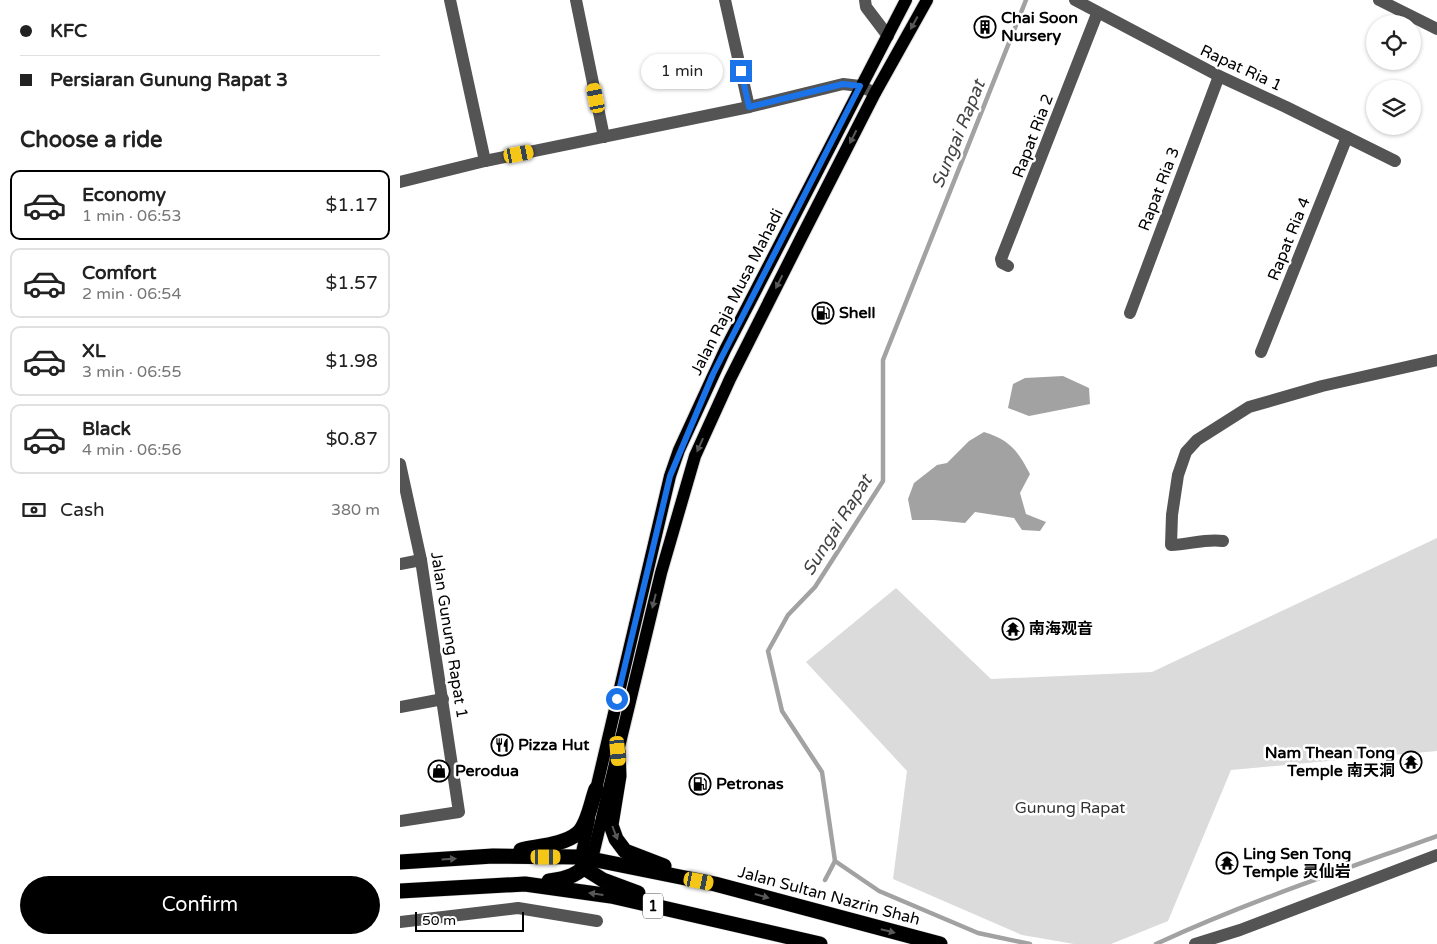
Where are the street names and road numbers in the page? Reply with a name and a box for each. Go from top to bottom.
street label: Rapat Ria 1 [1197,40,1285,96]
street label: Rapat Ria 2 [1008,91,1058,181]
street label: Rapat Ria 3 [1134,144,1184,234]
street label: Rapat Ria 4 [1263,194,1315,284]
street label: Jalan Raja Musa Mahadi [686,205,788,379]
street label: Jalan Gunung Rapat 1 [426,550,472,720]
street label: Jalan Sultan Nazrin Shah [736,862,922,930]
road number: 1 [643,894,663,918]

